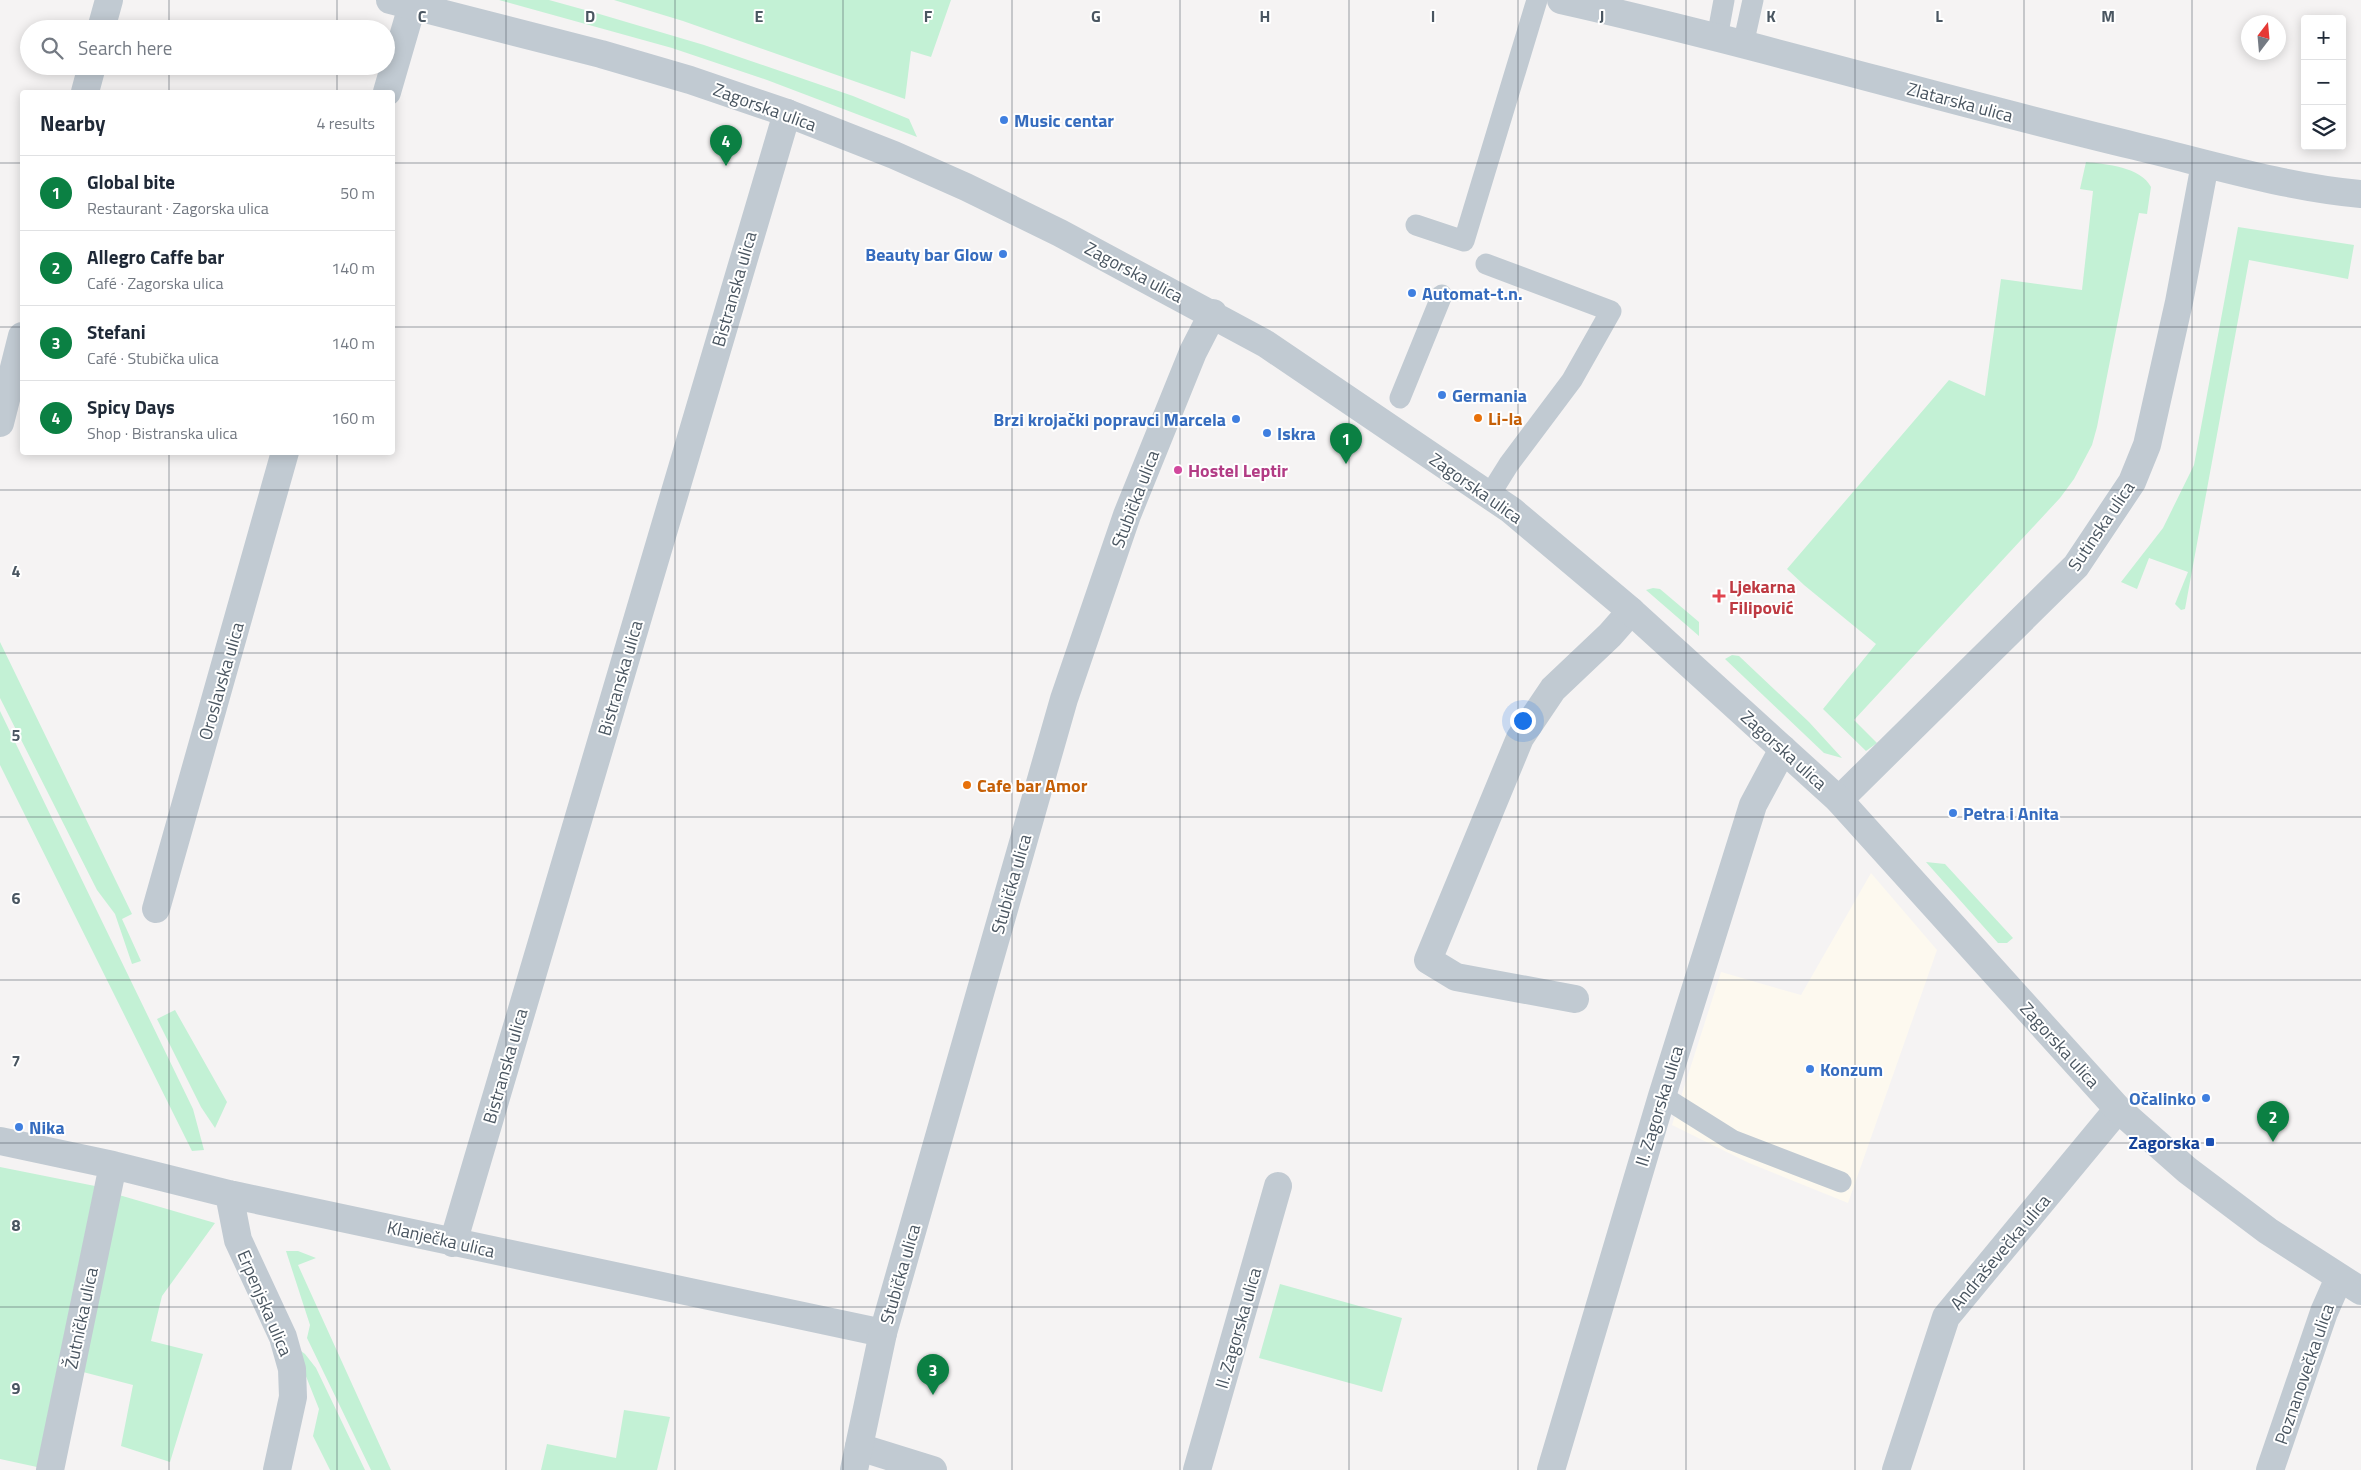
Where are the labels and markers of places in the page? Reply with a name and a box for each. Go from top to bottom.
place label: Music centar [1014,107,1114,134]
marker: Music centar [998,114,1010,126]
pin: 4 [710,125,742,166]
place label: Beauty bar Glow [865,241,993,268]
marker: Beauty bar Glow [997,248,1009,260]
place label: Automat-t.n. [1422,280,1523,307]
marker: Automat-t.n. [1406,287,1418,299]
place label: Germania [1452,382,1527,409]
marker: Germania [1436,389,1448,401]
place label: Li-la [1488,405,1523,432]
place label: Brzi krojački popravci Marcela [993,406,1226,433]
marker: Li-la [1472,412,1484,424]
marker: Brzi krojački popravci Marcela [1230,413,1242,425]
place label: Iskra [1277,420,1316,447]
pin: 1 [1330,423,1362,464]
marker: Iskra [1261,427,1273,439]
place label: Hostel Leptir [1188,457,1288,484]
marker: Hostel Leptir [1172,464,1184,476]
place label: Ljekarna Filipović [1729,573,1796,621]
marker: Ljekarna Filipović [1713,590,1725,602]
place label: Cafe bar Amor [977,772,1088,799]
marker: Cafe bar Amor [961,779,973,791]
place label: Petra i Anita [1963,800,2059,827]
marker: Petra i Anita [1947,807,1959,819]
place label: Konzum [1820,1056,1883,1083]
marker: Konzum [1804,1063,1816,1075]
place label: Očalinko [2129,1085,2196,1112]
marker: Očalinko [2200,1092,2212,1104]
pin: 2 [2257,1101,2289,1142]
place label: Nika [29,1114,65,1141]
marker: Nika [13,1121,25,1133]
place label: Zagorska [2128,1129,2200,1156]
marker: Zagorska [2204,1136,2216,1148]
pin: 3 [917,1354,949,1395]

